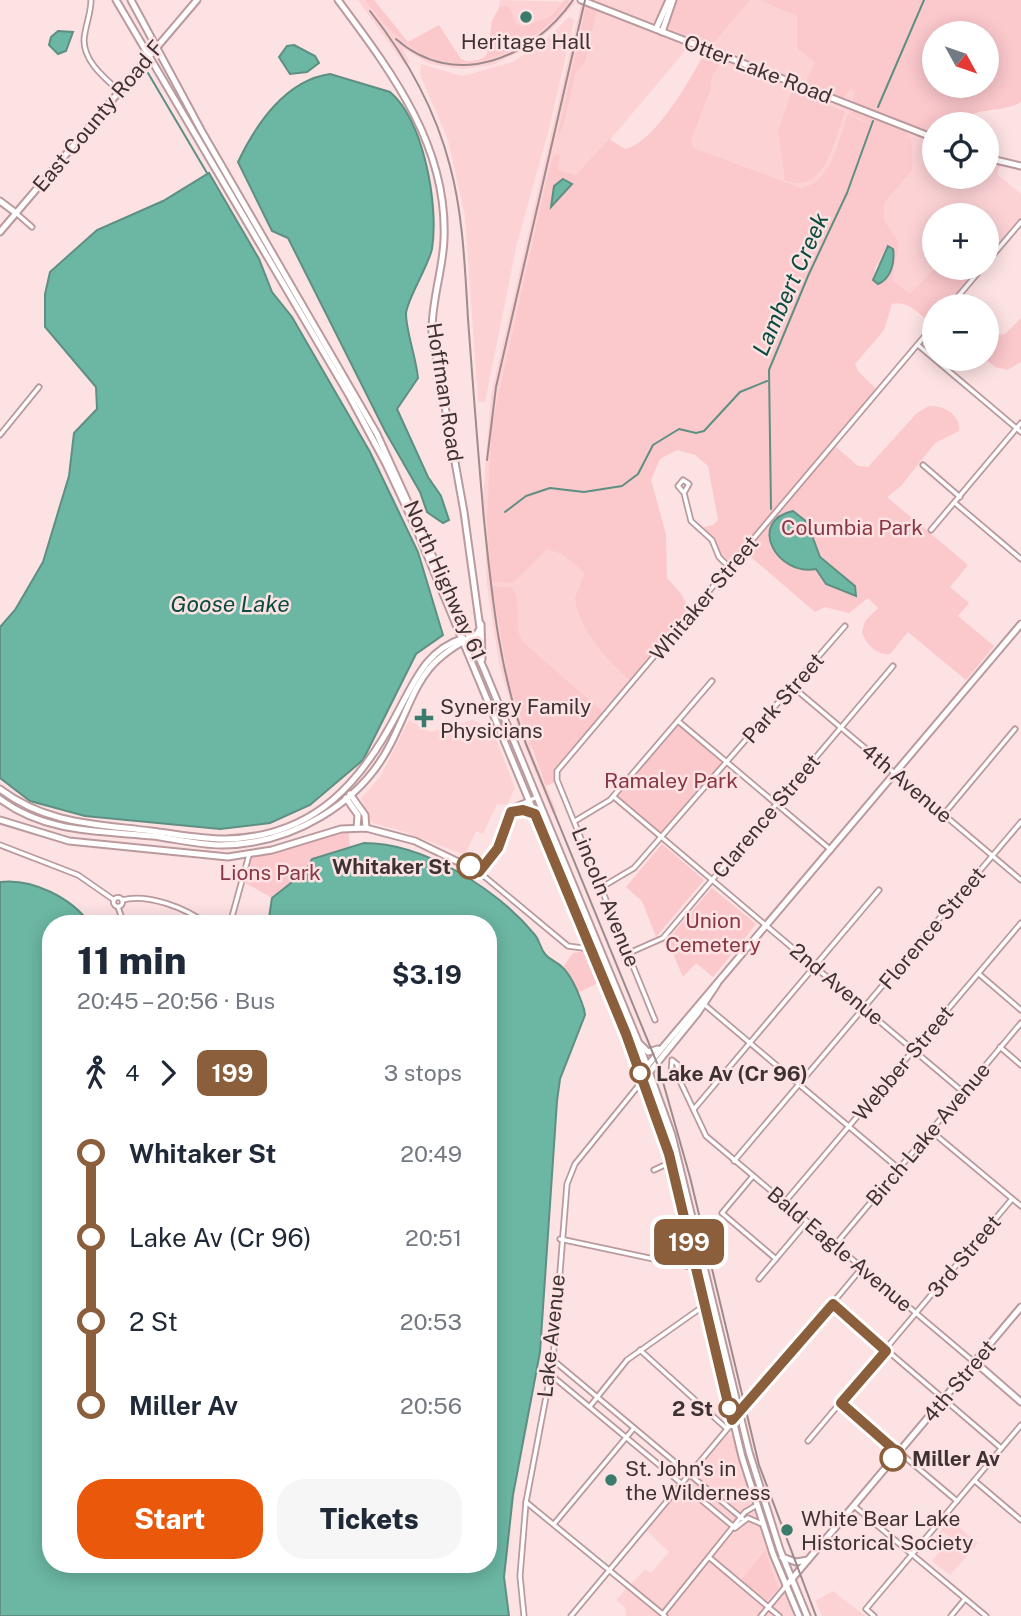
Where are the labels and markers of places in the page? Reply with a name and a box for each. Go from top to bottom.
marker: Heritage Hall [518,9,534,25]
place label: Heritage Hall [461,29,591,54]
place label: Synergy Family Physicians [440,694,591,743]
marker: Synergy Family Physicians [414,708,434,728]
marker: Whitaker St [457,853,483,879]
place label: Whitaker St [332,854,451,879]
place label: Lake Av (Cr 96) [656,1061,808,1086]
marker: Lake Av (Cr 96) [630,1063,650,1083]
place label: 2 St [672,1396,713,1421]
marker: 2 St [719,1398,739,1418]
marker: Miller Av [880,1445,906,1471]
place label: Miller Av [912,1446,1000,1471]
place label: St. John's in the Wilderness [625,1456,771,1505]
marker: St. John's in the Wilderness [603,1472,619,1488]
place label: White Bear Lake Historical Society [801,1506,973,1555]
marker: White Bear Lake Historical Society [779,1522,795,1538]

